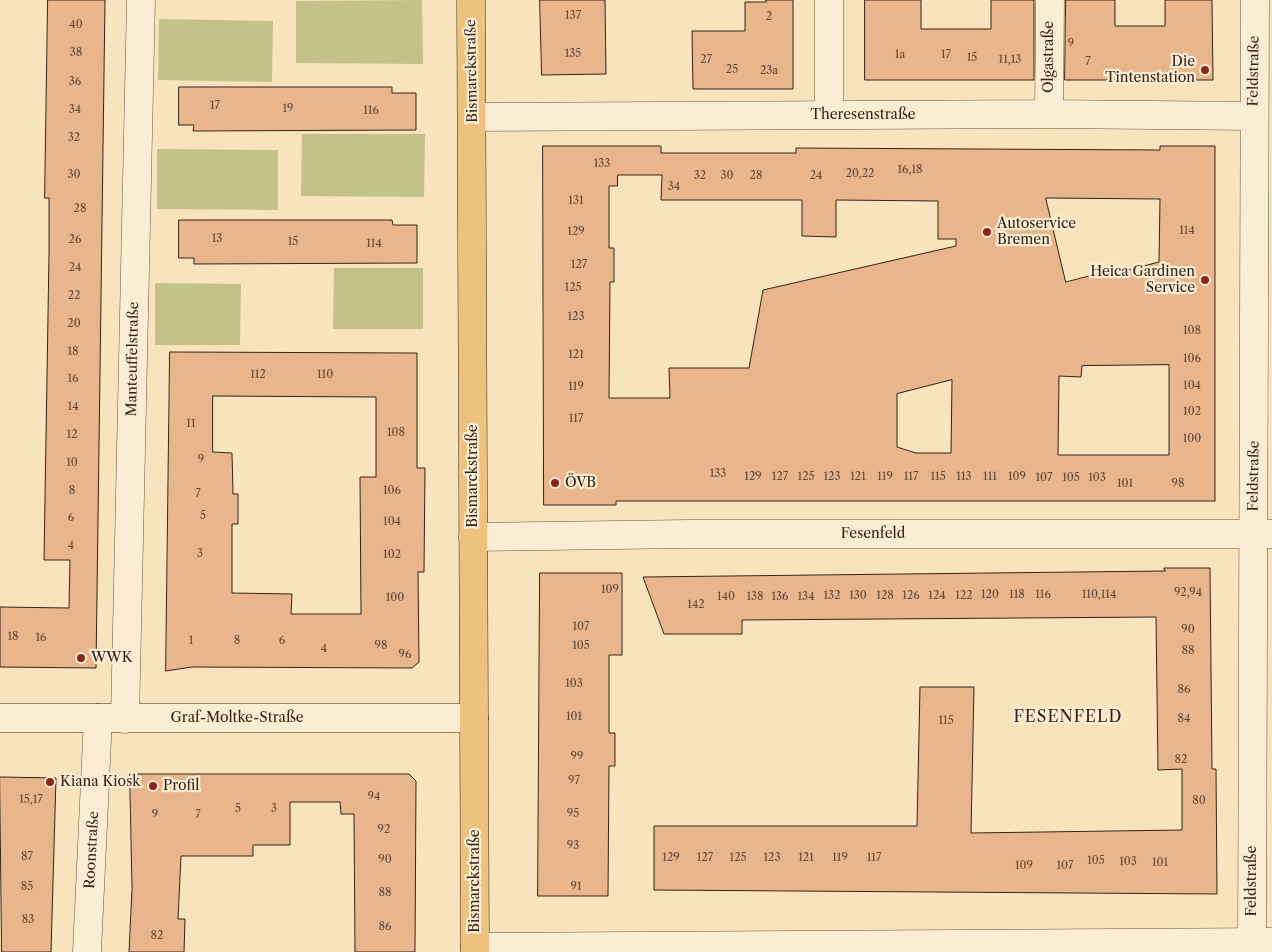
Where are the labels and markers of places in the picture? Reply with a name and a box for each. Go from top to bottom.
place label: Die Tintenstation [1105,54,1195,86]
marker: Die Tintenstation [1199,64,1211,76]
place label: Autoservice Bremen [997,216,1076,248]
marker: Autoservice Bremen [981,226,993,238]
place label: Heica Gardinen Service [1090,264,1195,296]
marker: Heica Gardinen Service [1199,274,1211,286]
place label: ÖVB [565,475,596,491]
marker: ÖVB [549,477,561,489]
place label: WWK [91,650,133,666]
marker: WWK [75,652,87,664]
place label: Kiana Kiosk [60,774,140,790]
marker: Kiana Kiosk [44,776,56,788]
place label: Profil [163,778,199,794]
marker: Profil [147,780,159,792]

